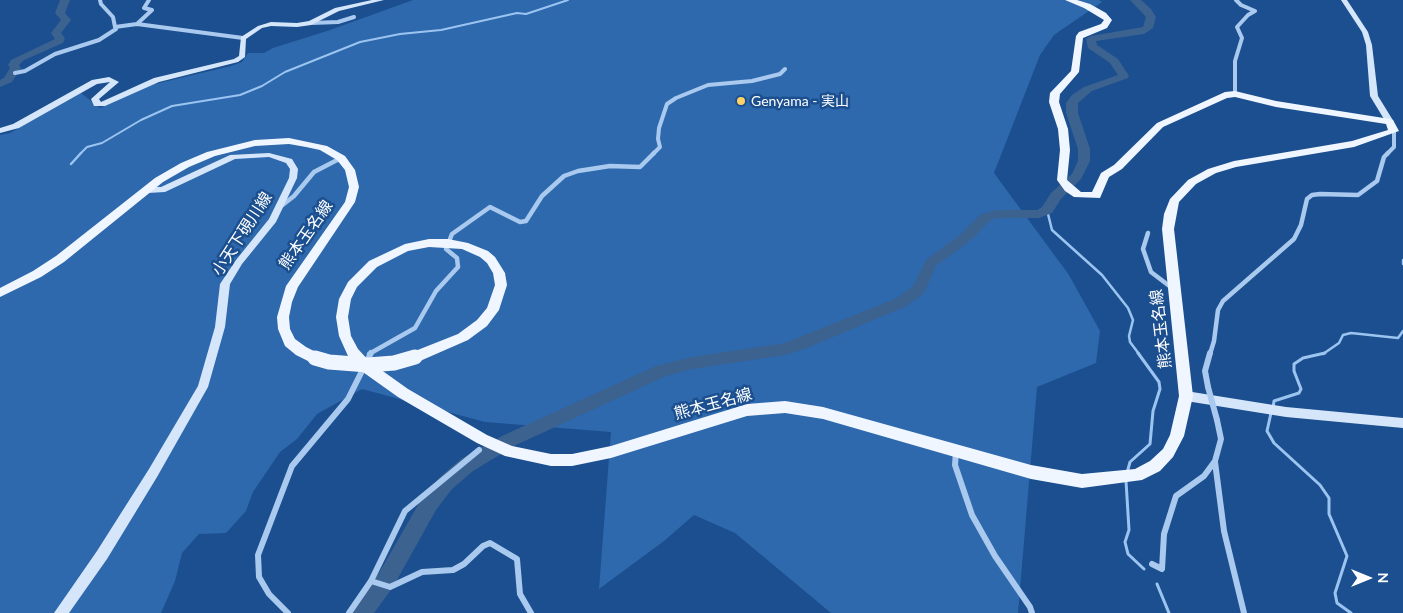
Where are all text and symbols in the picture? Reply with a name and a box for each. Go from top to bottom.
place label: Genyama - 実山 [751,93,849,109]
marker: Genyama - 実山 [735,95,747,107]
street label: 小天下硯川線 [208,189,276,279]
street label: 熊本玉名線 [275,197,337,273]
street label: 熊本玉名線 [1147,288,1175,370]
street label: 熊本玉名線 [672,384,754,424]
north arrow [1343,553,1393,603]
text: N [1375,573,1392,583]

